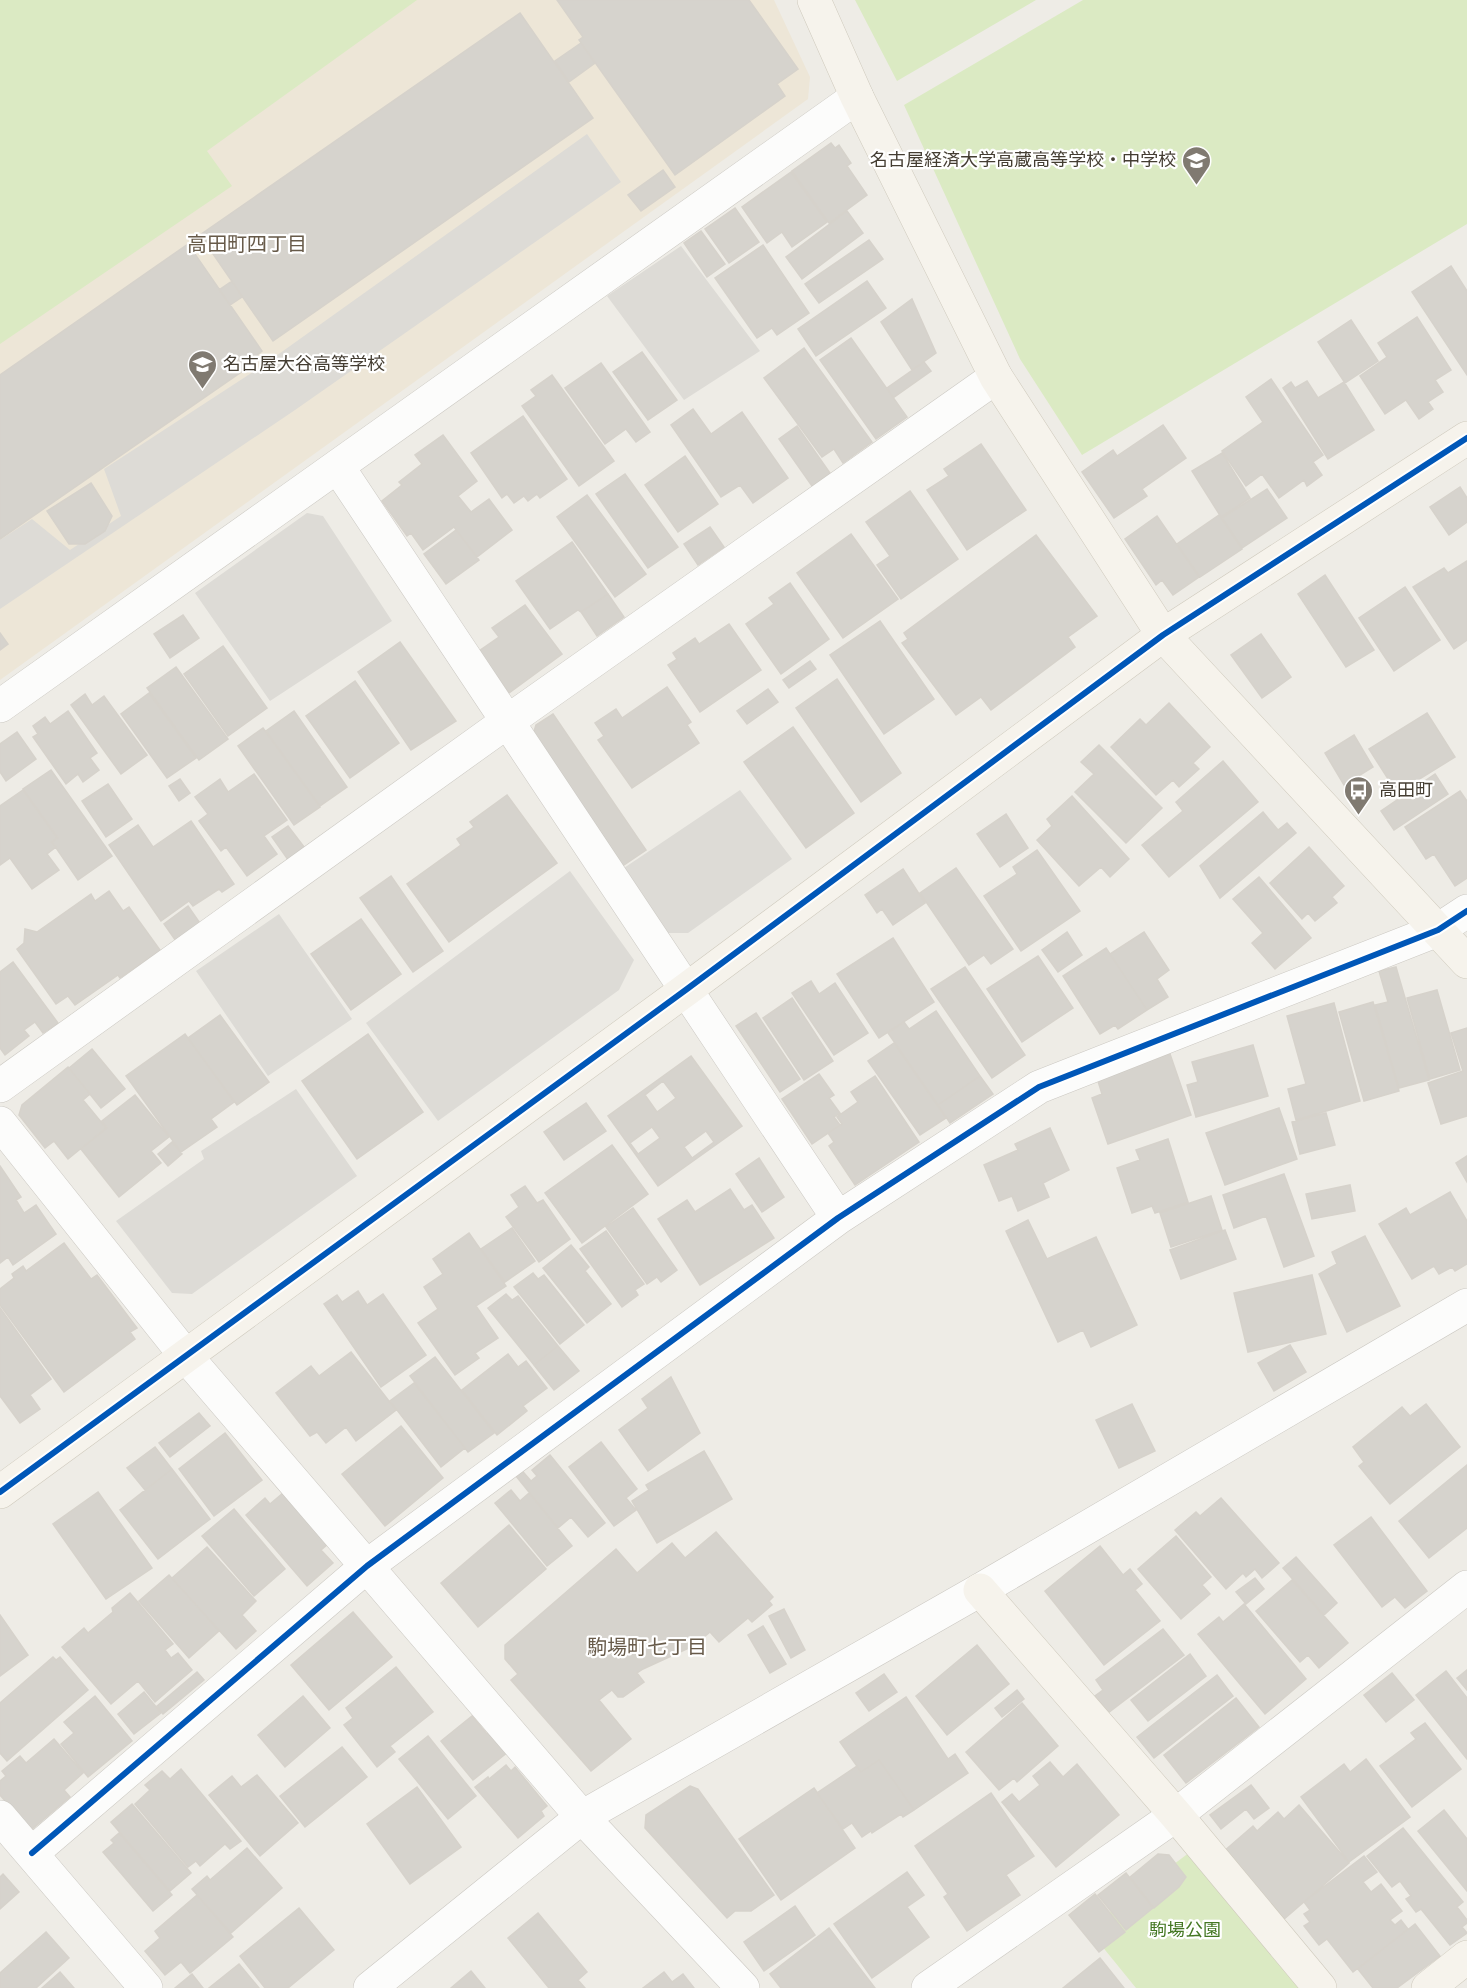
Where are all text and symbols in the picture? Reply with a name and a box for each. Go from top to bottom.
school or university icon: 名古屋経済大学高蔵高等学校・中学校 [1181,144,1213,186]
place label: 名古屋経済大学高蔵高等学校・中学校 [870,149,1176,170]
district label: 高田町四丁目 [187,232,307,256]
school or university icon: 名古屋大谷高等学校 [186,348,218,390]
place label: 名古屋大谷高等学校 [223,353,385,374]
bus stop icon: 高田町 [1342,774,1374,816]
place label: 高田町 [1379,779,1433,800]
district label: 駒場町七丁目 [587,1635,707,1659]
park label: 駒場公園 [1149,1919,1221,1940]

